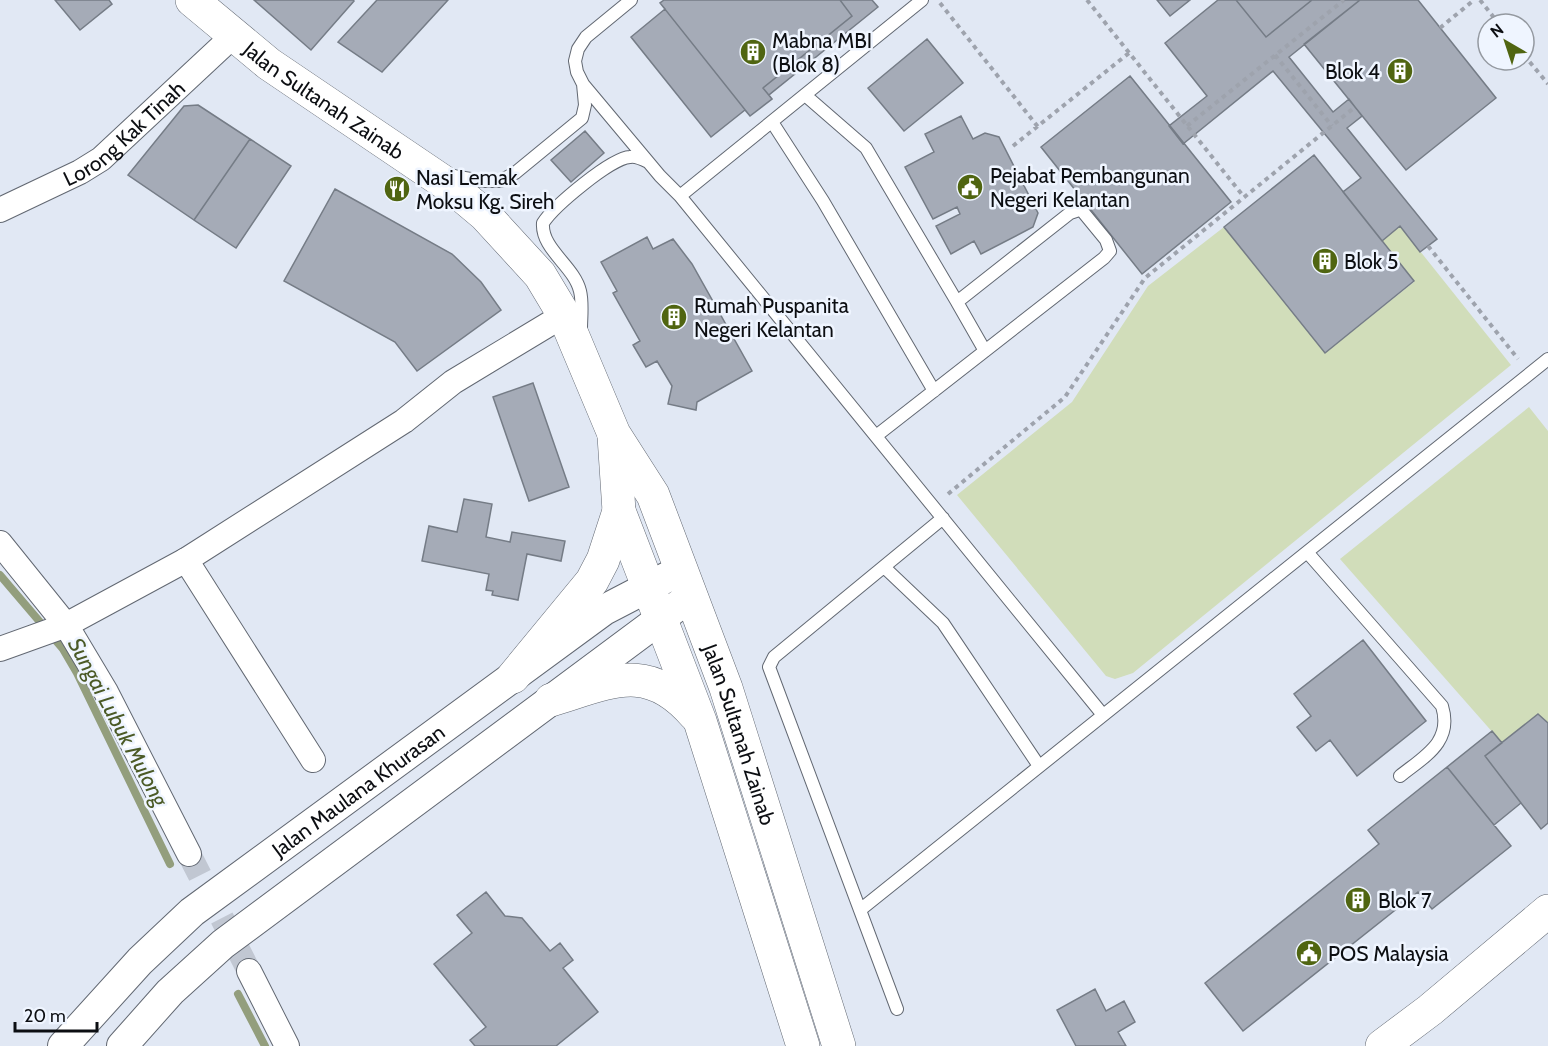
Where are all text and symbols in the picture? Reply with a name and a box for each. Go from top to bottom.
north arrow [1476,12,1536,72]
text: N [1487,20,1507,42]
place label: Mabna MBI (Blok 8) [772,28,872,77]
street label: Jalan Sultanah Zainab [238,35,409,164]
building icon: Mabna MBI (Blok 8) [738,37,768,67]
building icon: Blok 4 [1385,56,1415,86]
place label: Blok 4 [1325,59,1380,84]
street label: Lorong Kak Tinah [59,75,190,191]
place label: Pejabat Pembangunan Negeri Kelantan [990,163,1190,212]
place label: Nasi Lemak Moksu Kg. Sireh [416,165,554,214]
public building icon: Pejabat Pembangunan Negeri Kelantan [955,172,985,202]
restaurant icon: Nasi Lemak Moksu Kg. Sireh [382,174,412,204]
building icon: Blok 5 [1310,246,1340,276]
place label: Blok 5 [1344,249,1398,274]
place label: Rumah Puspanita Negeri Kelantan [694,293,849,342]
building icon: Rumah Puspanita Negeri Kelantan [659,302,689,332]
water label: Sungai Lubuk Mulong [62,633,174,812]
street label: Jalan Sultanah Zainab [698,639,781,828]
street label: Jalan Maulana Khurasan [266,719,449,862]
building icon: Blok 7 [1343,885,1373,915]
place label: Blok 7 [1378,888,1432,913]
public building icon: POS Malaysia [1294,938,1324,968]
place label: POS Malaysia [1328,941,1449,966]
scale bar [15,995,98,1033]
text: 20 m [24,1005,66,1027]

